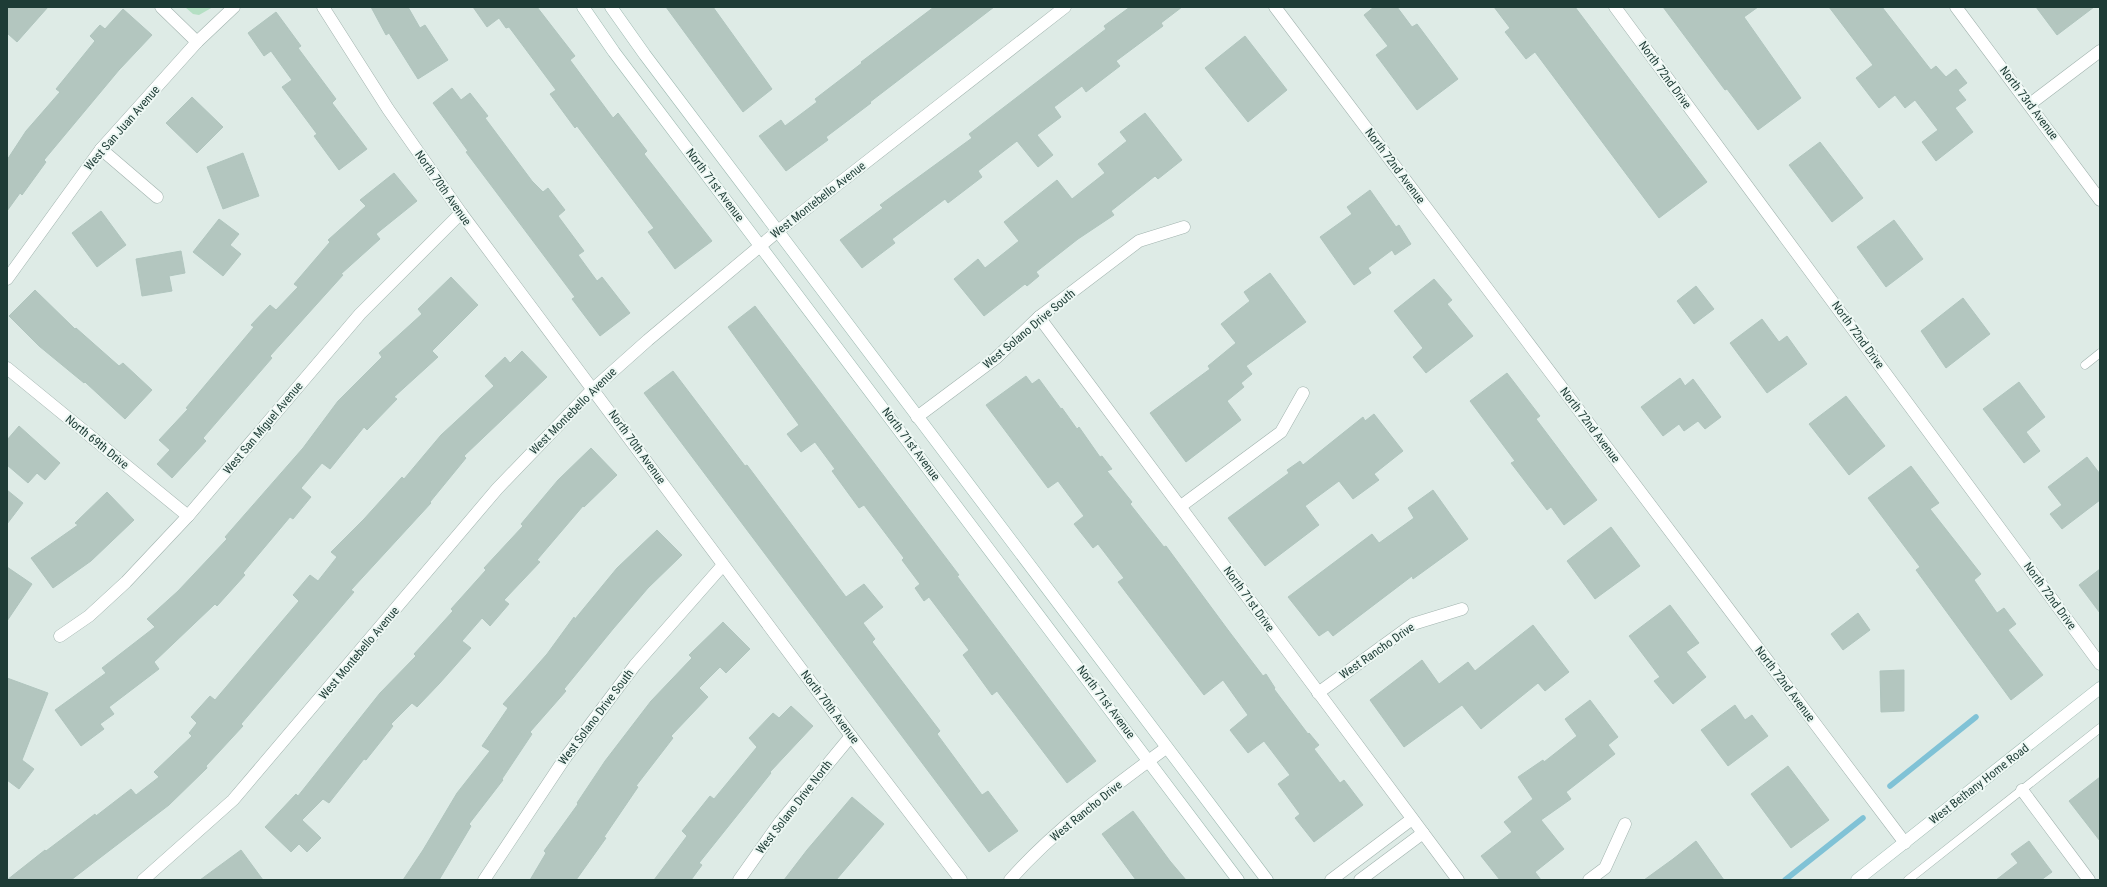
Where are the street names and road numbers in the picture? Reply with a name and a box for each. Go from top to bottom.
street label: North 72nd Drive [1636,39,1694,112]
street label: North 73rd Avenue [1997,64,2061,143]
street label: West San Juan Avenue [81,83,163,173]
street label: North 72nd Avenue [1362,126,1428,207]
street label: North 71st Avenue [683,146,747,225]
street label: North 70th Avenue [412,148,474,228]
street label: West Montebello Avenue [768,158,869,241]
street label: West Solano Drive South [980,286,1078,372]
street label: North 72nd Drive [1829,299,1887,372]
street label: West Montebello Avenue [527,364,620,457]
street label: West San Miguel Avenue [220,379,306,477]
street label: North 72nd Avenue [1557,385,1623,466]
street label: North 71st Avenue [879,405,943,484]
street label: North 70th Avenue [605,407,669,487]
street label: North 69th Drive [63,412,132,472]
street label: North 72nd Drive [2021,560,2079,633]
street label: North 71st Drive [1221,564,1278,635]
street label: West Montebello Avenue [316,603,402,702]
street label: West Rancho Drive [1337,620,1418,682]
street label: North 72nd Avenue [1752,644,1818,725]
street label: North 71st Avenue [1074,663,1138,742]
street label: West Solano Drive South [556,666,637,767]
street label: North 70th Avenue [798,668,862,747]
street label: West Bethany Home Road [1927,741,2031,827]
street label: West Solano Drive North [753,757,835,857]
street label: West Rancho Drive [1047,778,1125,844]

